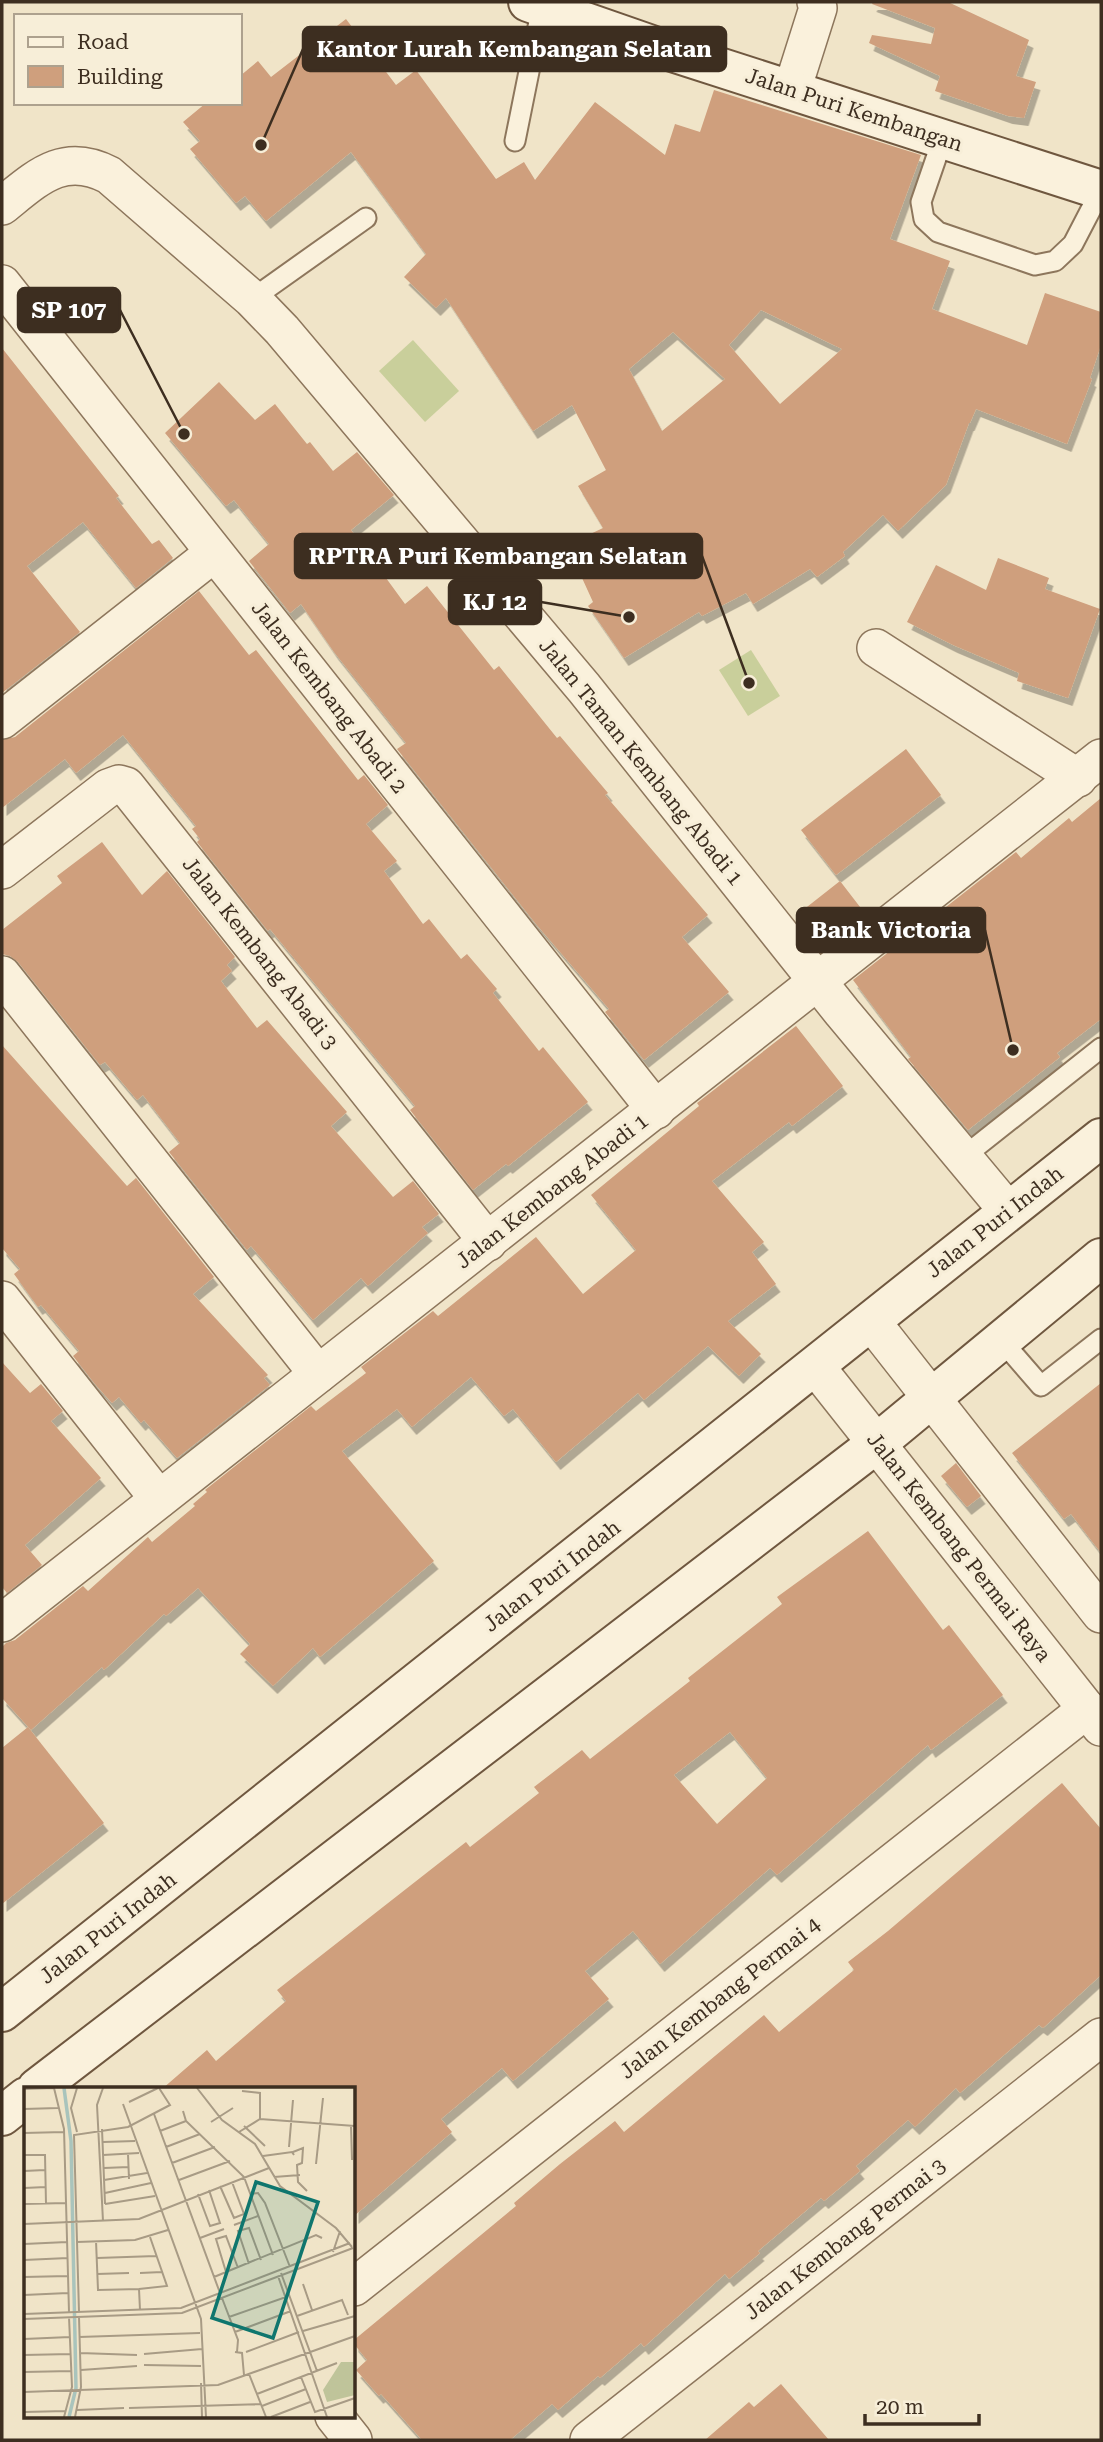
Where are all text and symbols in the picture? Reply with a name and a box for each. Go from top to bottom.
legend [14,14,242,105]
callout: Kantor Lurah Kembangan Selatan [303,27,726,71]
text: Road [77,30,129,54]
text: Kantor Lurah Kembangan Selatan [316,36,712,63]
street label: Jalan Puri Kembangan [742,64,966,157]
text: Building [77,65,163,89]
callout: SP 107 [18,288,120,332]
text: SP 107 [32,297,107,324]
callout: RPTRA Puri Kembangan Selatan [295,534,702,578]
text: RPTRA Puri Kembangan Selatan [309,543,688,570]
callout: KJ 12 [449,580,541,624]
text: KJ 12 [463,589,527,616]
street label: Jalan Kembang Abadi 2 [247,596,411,798]
street label: Jalan Taman Kembang Abadi 1 [534,634,748,890]
street label: Jalan Kembang Abadi 3 [178,852,342,1054]
callout: Bank Victoria [797,908,985,952]
text: Bank Victoria [811,917,972,944]
street label: Jalan Kembang Abadi 1 [451,1109,653,1273]
street label: Jalan Puri Indah [922,1161,1068,1283]
street label: Jalan Kembang Permai Raya [862,1427,1056,1667]
street label: Jalan Puri Indah [479,1515,625,1637]
street label: Jalan Puri Indah [35,1867,181,1989]
street label: Jalan Kembang Permai 4 [615,1912,825,2084]
inset map [24,2087,355,2418]
street label: Jalan Kembang Permai 3 [740,2153,950,2325]
scale bar [865,2382,979,2426]
text: 20 m [876,2395,924,2419]

